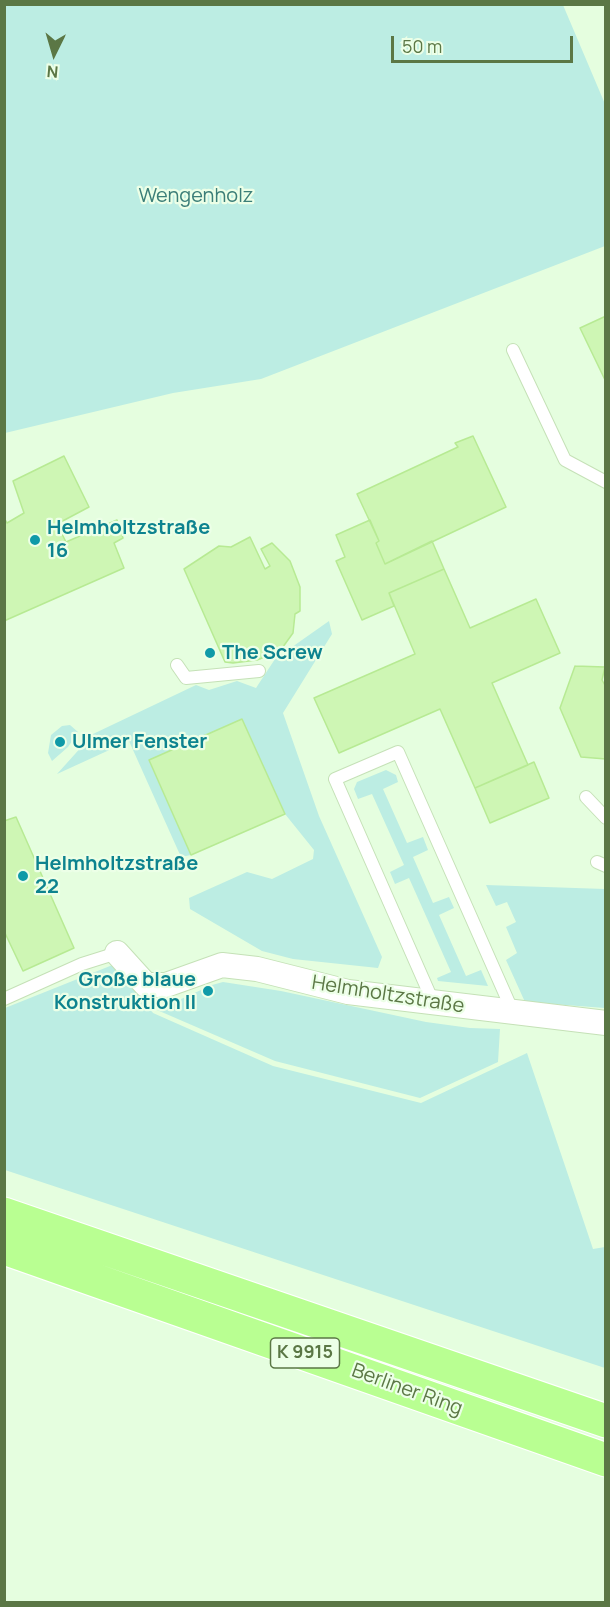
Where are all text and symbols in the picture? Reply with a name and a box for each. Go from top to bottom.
north arrow [24,24,84,84]
scale bar [394,24,576,62]
text: 50 m [402,34,442,58]
text: N [46,60,59,83]
park label: Wengenholz [139,184,253,208]
place label: Helmholtzstraße 16 [47,516,210,563]
marker: Helmholtzstraße 16 [28,533,42,547]
place label: The Screw [222,641,323,665]
marker: The Screw [203,646,217,660]
place label: Ulmer Fenster [72,730,207,754]
marker: Ulmer Fenster [53,735,67,749]
place label: Helmholtzstraße 22 [35,852,198,899]
marker: Helmholtzstraße 22 [16,869,30,883]
place label: Große blaue Konstruktion II [54,968,196,1015]
street label: Helmholtzstraße [310,971,466,1019]
marker: Große blaue Konstruktion II [201,984,215,998]
road number: K 9915 [270,1338,340,1368]
street label: Berliner Ring [348,1359,466,1421]

